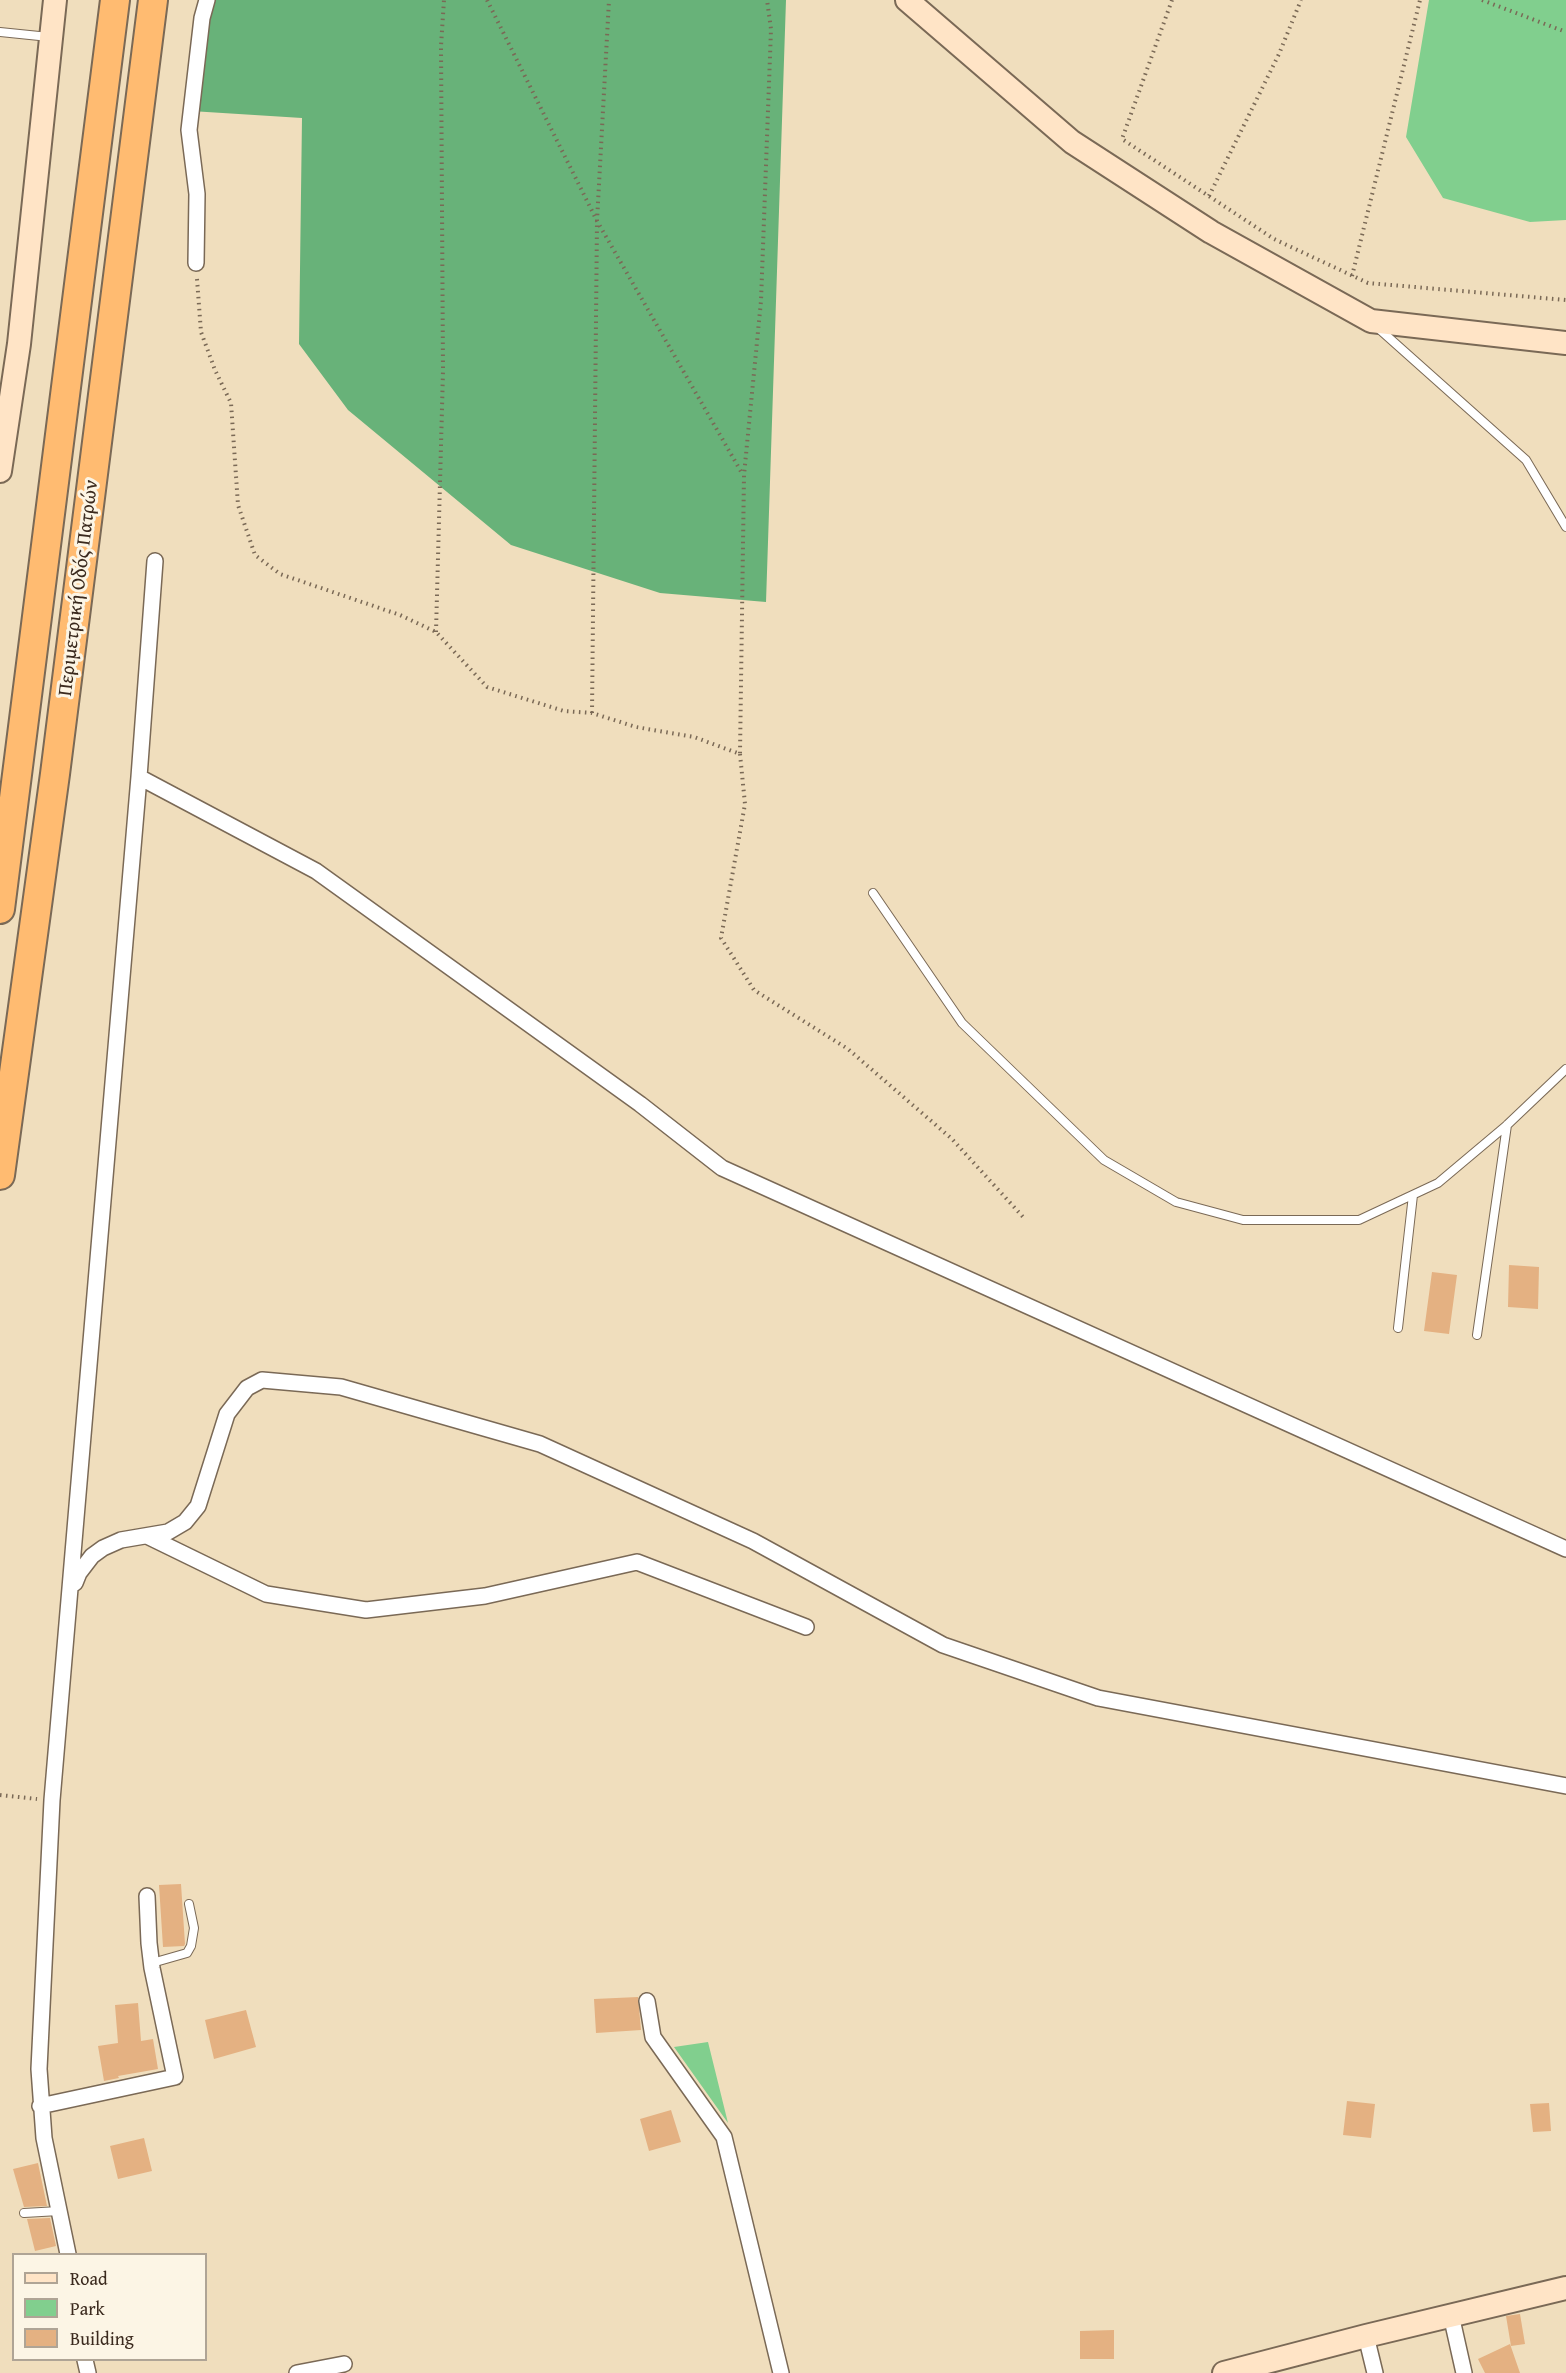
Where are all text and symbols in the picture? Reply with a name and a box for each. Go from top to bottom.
street label: Περιμετρική Οδός Πατρών [54,478,104,698]
legend [12,2253,207,2361]
text: Road [70,2265,108,2292]
text: Park [70,2295,105,2322]
text: Building [70,2325,134,2352]

